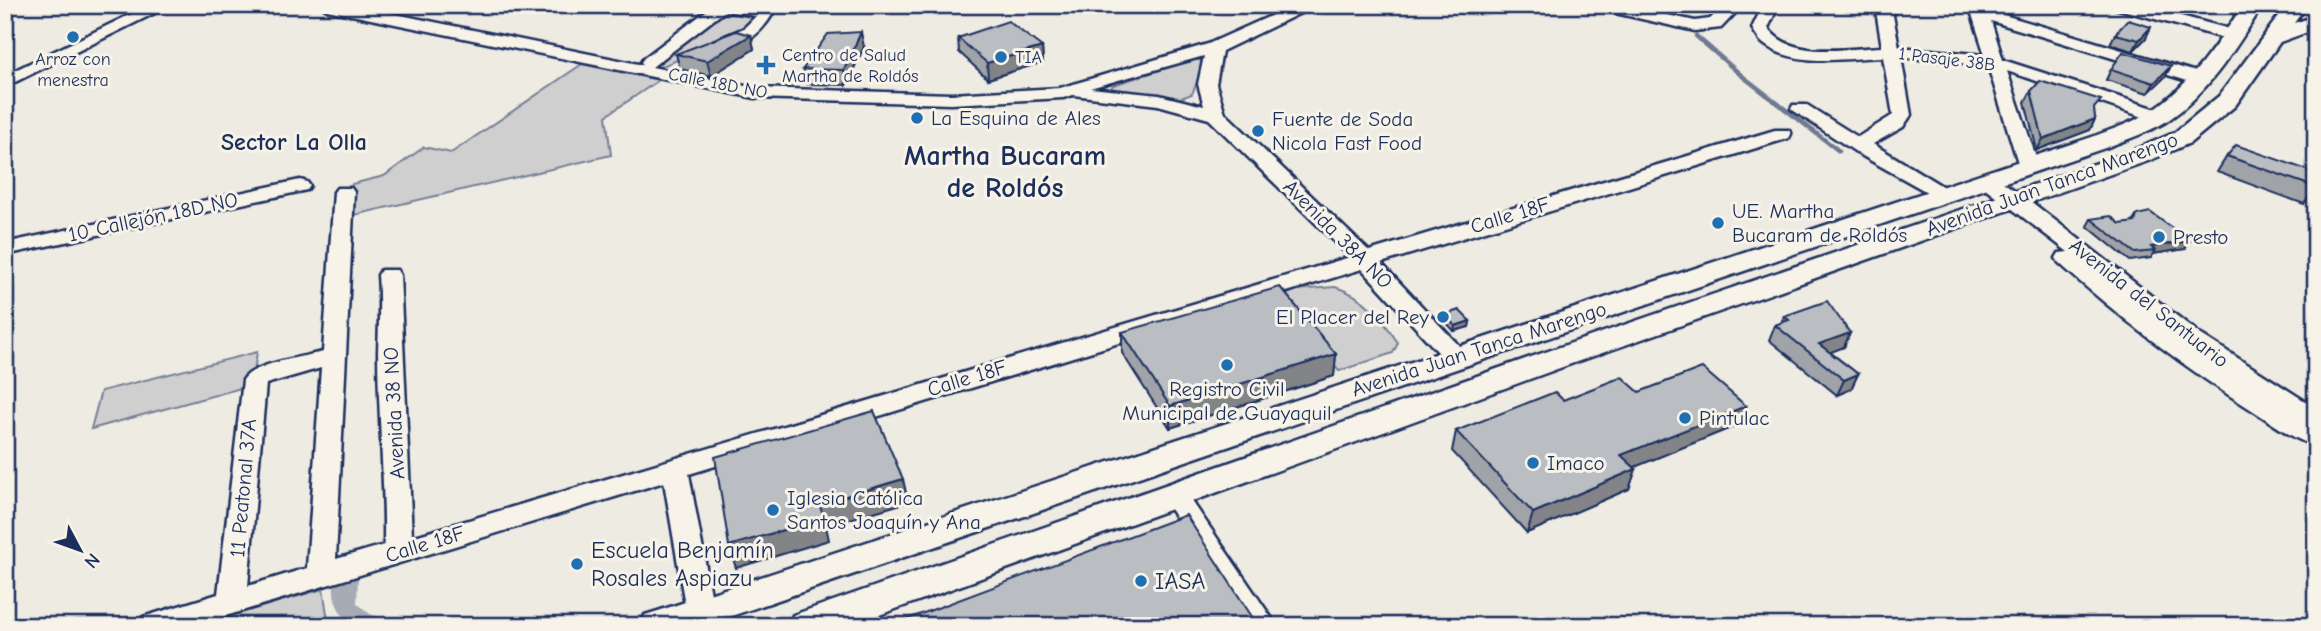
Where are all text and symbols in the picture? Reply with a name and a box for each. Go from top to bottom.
marker: Arroz con menestra [65,29,81,45]
street label: 1 Pasaje 38B [1897,43,1997,76]
place label: Centro de Salud Martha de Roldós [782,45,919,87]
place label: TIA [1015,47,1042,68]
place label: Arroz con menestra [35,49,111,91]
marker: TIA [993,49,1009,65]
marker: Centro de Salud Martha de Roldós [756,55,776,75]
street label: Calle 18D NO [667,64,769,103]
place label: La Esquina de Ales [931,106,1101,130]
place label: Fuente de Soda Nicola Fast Food [1272,107,1422,155]
marker: La Esquina de Ales [909,110,925,126]
marker: Fuente de Soda Nicola Fast Food [1250,123,1266,139]
street label: Avenida Juan Tanca Marengo [1923,127,2181,241]
district label: Sector La Olla [221,128,367,156]
district label: Martha Bucaram de Roldós [904,140,1106,204]
street label: Avenida 38A NO [1278,174,1398,294]
street label: 10 Callejón 18D NO [66,187,240,247]
street label: Calle 18F [1467,192,1553,238]
place label: UE. Martha Bucaram de Roldós [1732,199,1907,247]
marker: UE. Martha Bucaram de Roldós [1710,215,1726,231]
place label: Presto [2173,225,2228,249]
marker: Presto [2151,229,2167,245]
street label: Avenida del Santuario [2065,233,2233,373]
street label: Avenida Juan Tanca Marengo [1349,296,1609,402]
place label: El Placer del Rey [1276,305,1430,329]
marker: El Placer del Rey [1435,309,1451,325]
street label: Avenida 38 NO [379,346,409,480]
street label: Calle 18F [924,355,1010,401]
marker: Registro Civil Municipal de Guayaquil [1219,357,1235,373]
place label: Registro Civil Municipal de Guayaquil [1122,377,1332,425]
place label: Pintulac [1699,406,1769,430]
marker: Pintulac [1677,410,1693,426]
street label: 11 Peatonal 37A [225,418,261,558]
place label: Imaco [1547,451,1605,475]
marker: Imaco [1525,455,1541,471]
place label: Iglesia Católica Santos Joaquín y Ana [787,486,981,534]
marker: Iglesia Católica Santos Joaquín y Ana [765,502,781,518]
north arrow [46,516,116,586]
street label: Calle 18F [382,521,468,567]
place label: Escuela Benjamín Rosales Aspiazu [591,536,774,592]
text: N [80,549,104,572]
marker: Escuela Benjamín Rosales Aspiazu [569,556,585,572]
place label: IASA [1155,567,1206,595]
marker: IASA [1133,573,1149,589]

